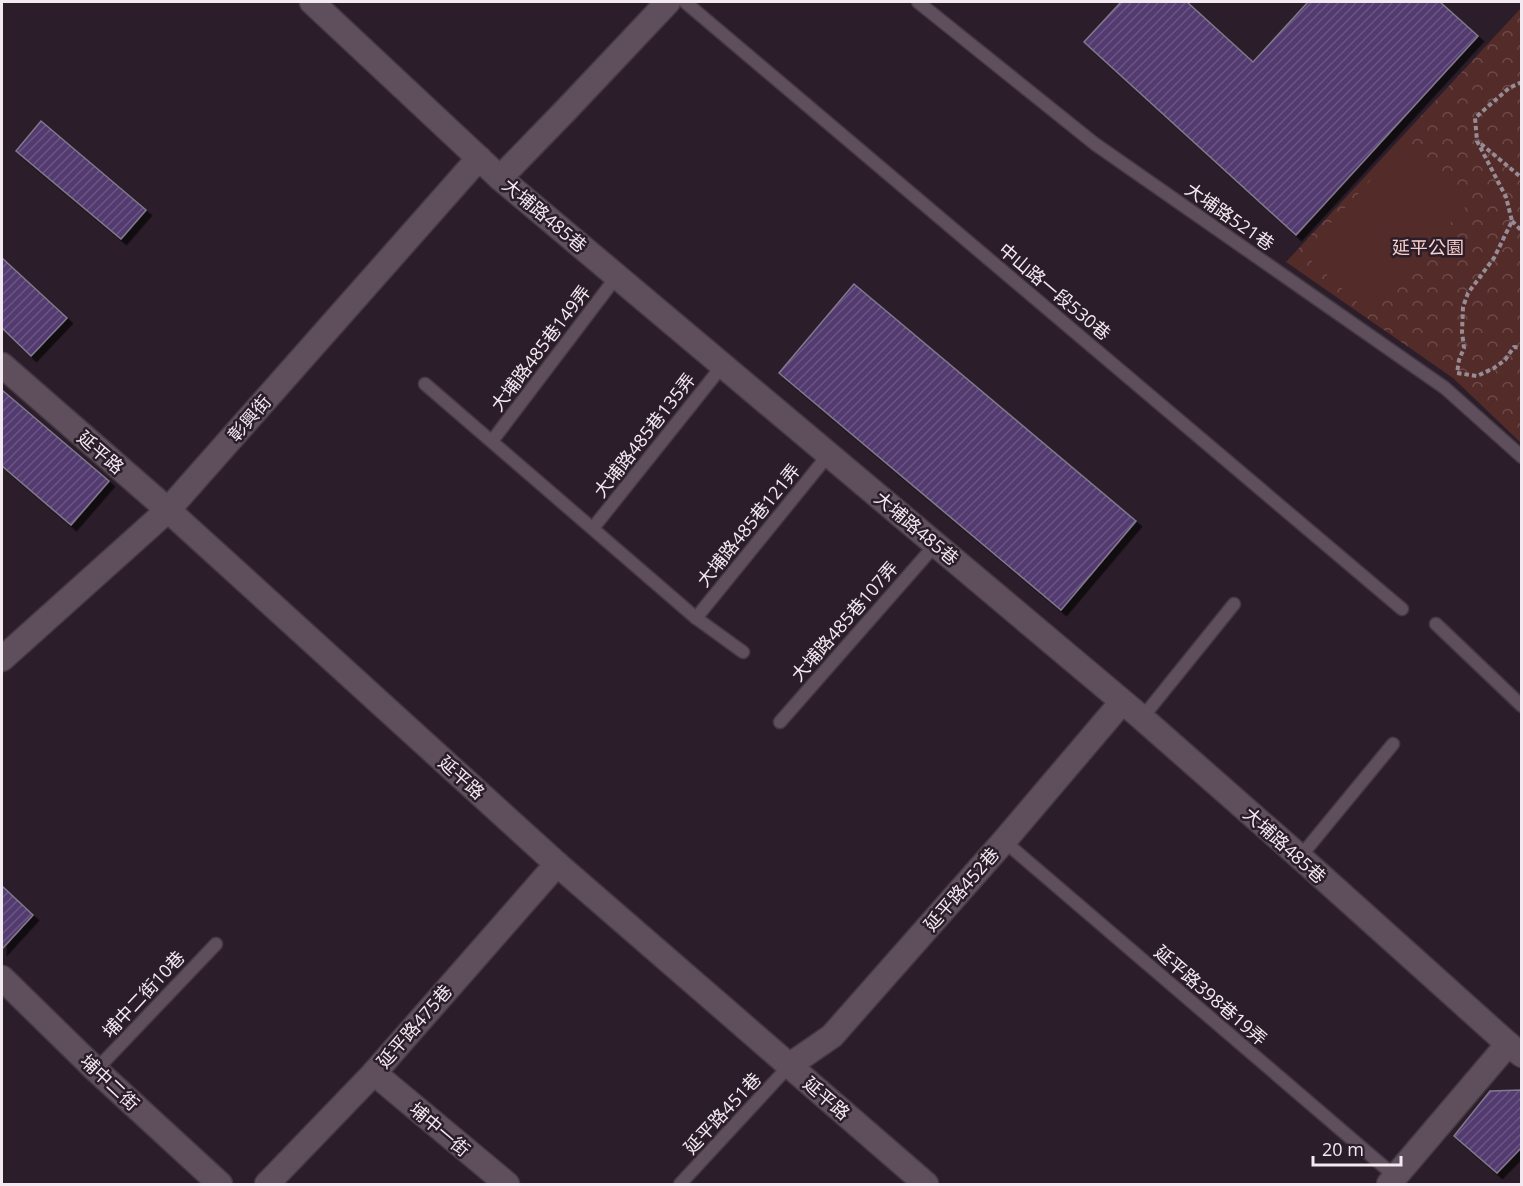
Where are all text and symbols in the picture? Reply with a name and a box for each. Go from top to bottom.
street label: 大埔路485巷 [498,173,592,257]
street label: 大埔路521巷 [1181,177,1279,255]
park label: 延平公園 [1392,235,1464,259]
street label: 中山路一段530巷 [994,237,1116,345]
street label: 大埔路485巷149弄 [485,280,595,416]
street label: 大埔路485巷135弄 [588,368,700,502]
street label: 彰興街 [222,390,276,446]
street label: 延平路 [73,425,129,479]
street label: 大埔路485巷121弄 [691,458,805,592]
street label: 大埔路485巷 [870,486,964,570]
street label: 大埔路485巷107弄 [785,556,903,686]
street label: 延平路 [434,750,490,804]
street label: 大埔路485巷 [1239,802,1331,888]
street label: 延平路452巷 [918,842,1004,936]
street label: 延平路398巷19弄 [1150,940,1272,1050]
street label: 埔中二街10巷 [97,945,189,1043]
street label: 延平路475巷 [371,979,457,1073]
street label: 埔中二街 [75,1049,145,1115]
street label: 延平路451巷 [678,1067,766,1159]
street label: 延平路 [799,1071,855,1125]
street label: 埔中一街 [405,1097,475,1161]
scale bar [1313,1129,1402,1167]
text: 20 m [1322,1137,1364,1161]

